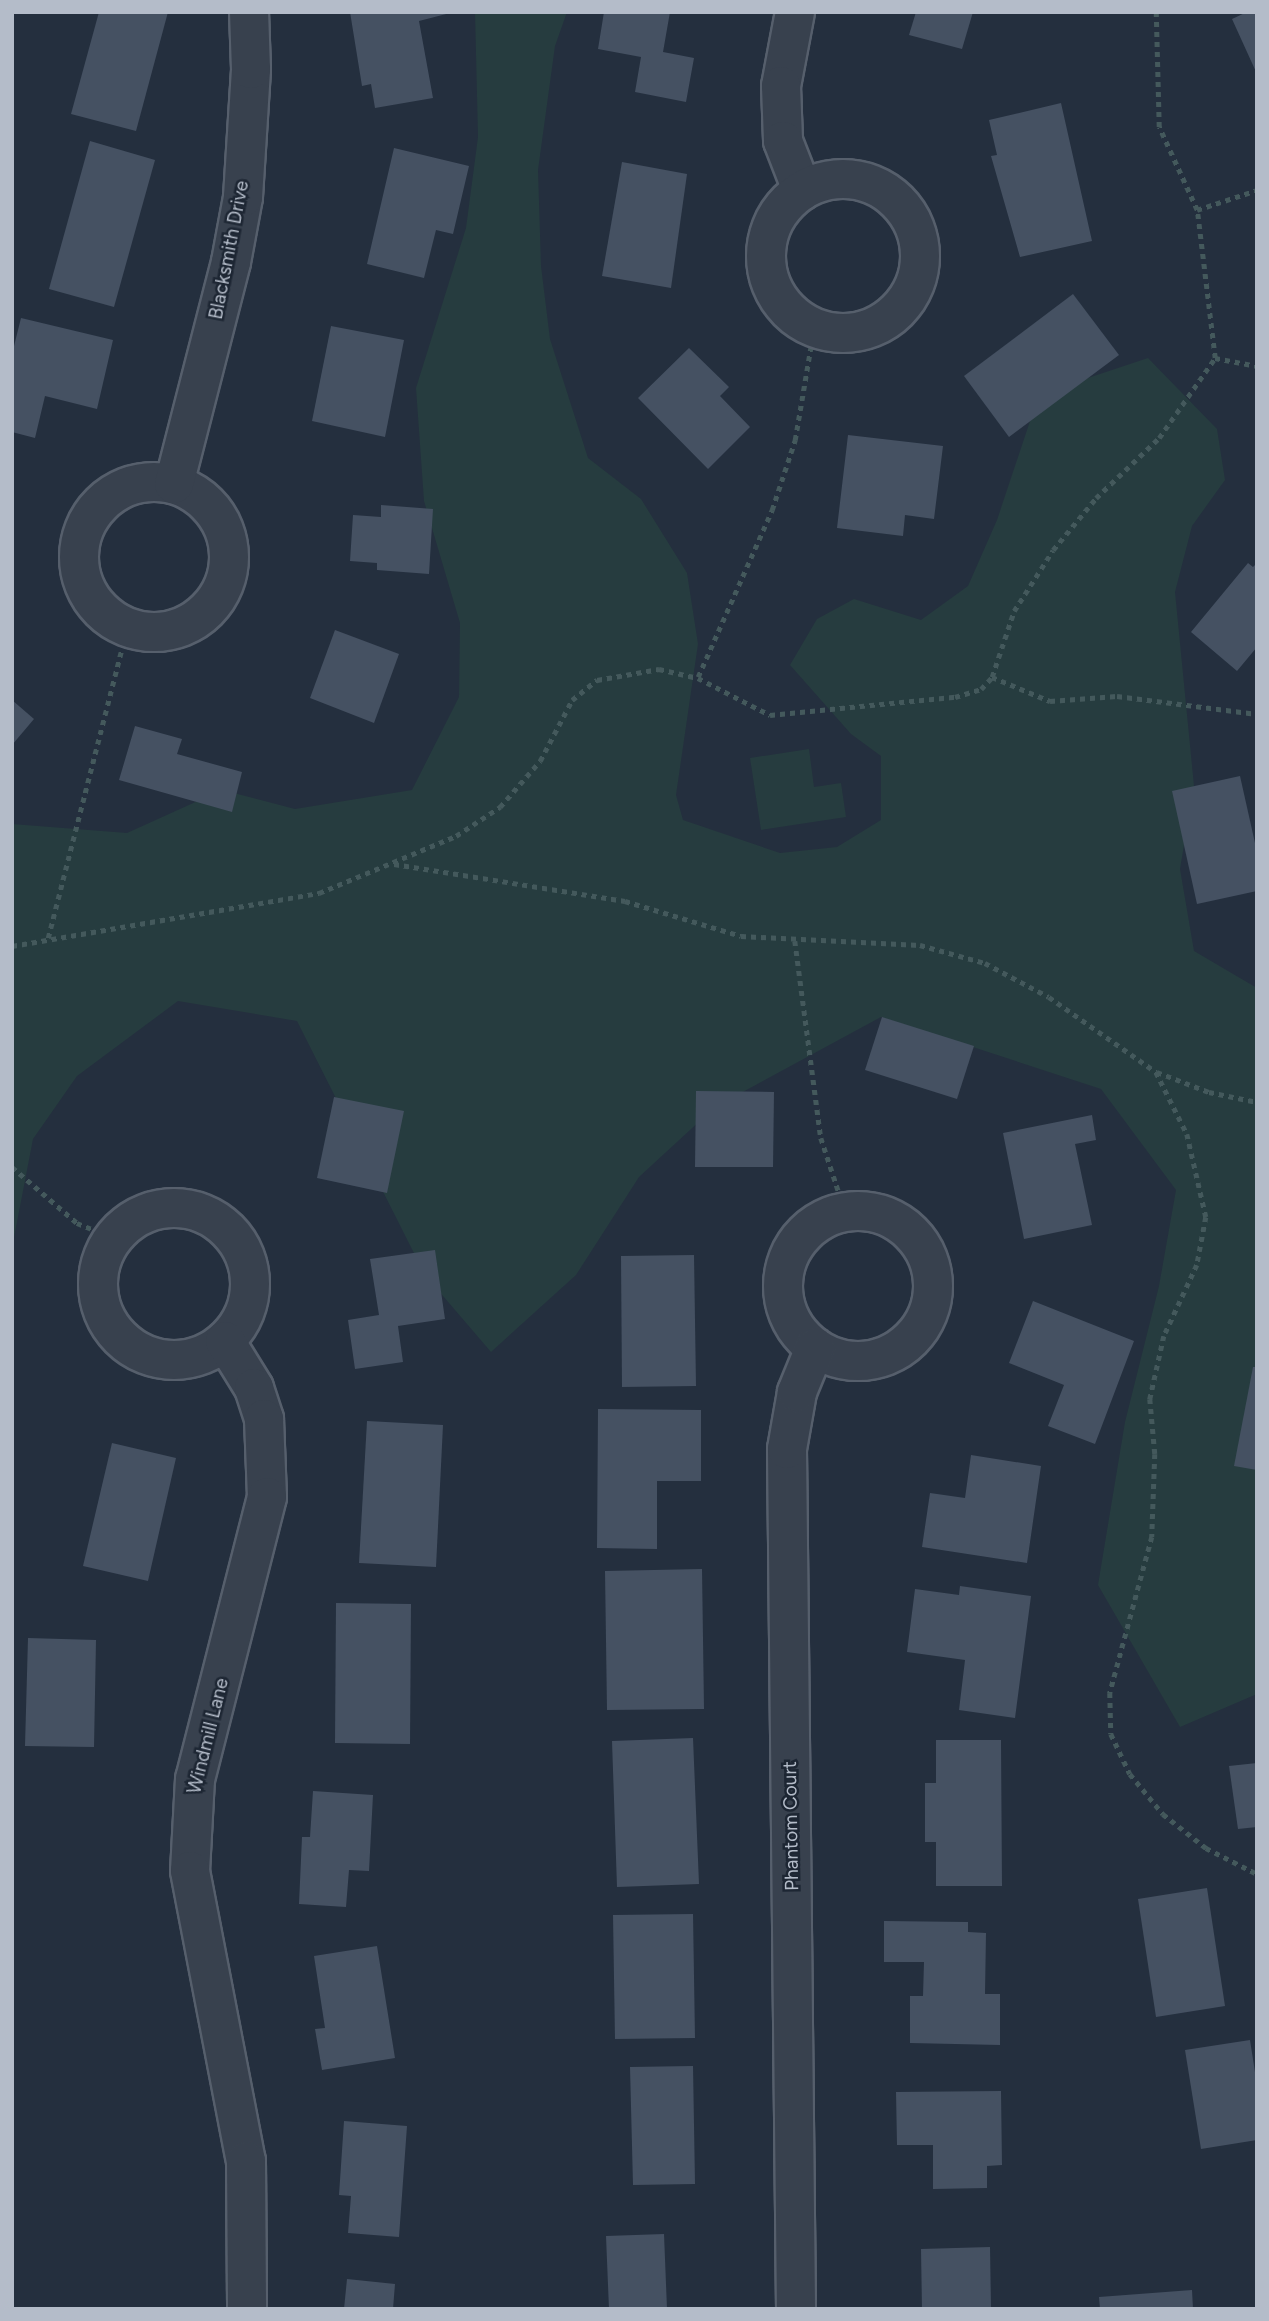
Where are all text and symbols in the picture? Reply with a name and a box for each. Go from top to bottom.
street label: Blacksmith Drive [204,179,254,321]
street label: Windmill Lane [183,1676,233,1796]
street label: Phantom Court [778,1761,804,1891]

